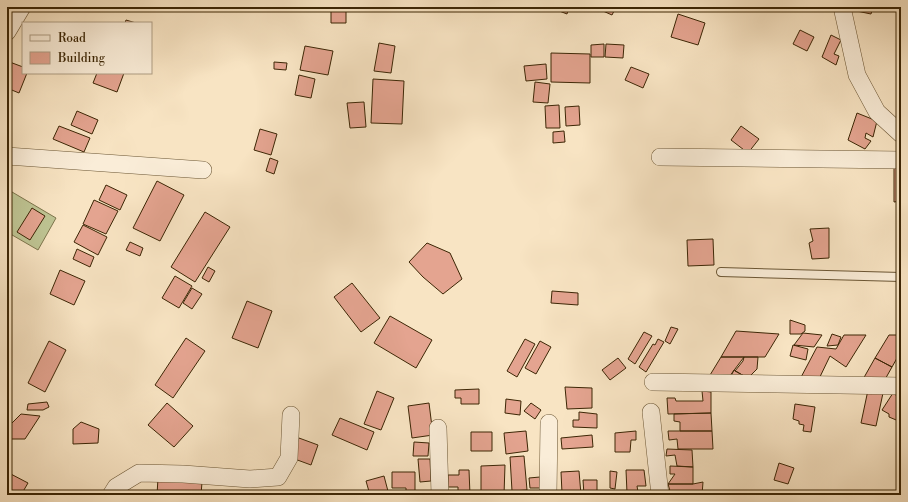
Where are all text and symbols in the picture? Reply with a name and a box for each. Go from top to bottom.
legend [22,22,152,74]
text: Road [58,31,86,46]
text: Building [57,51,106,66]

